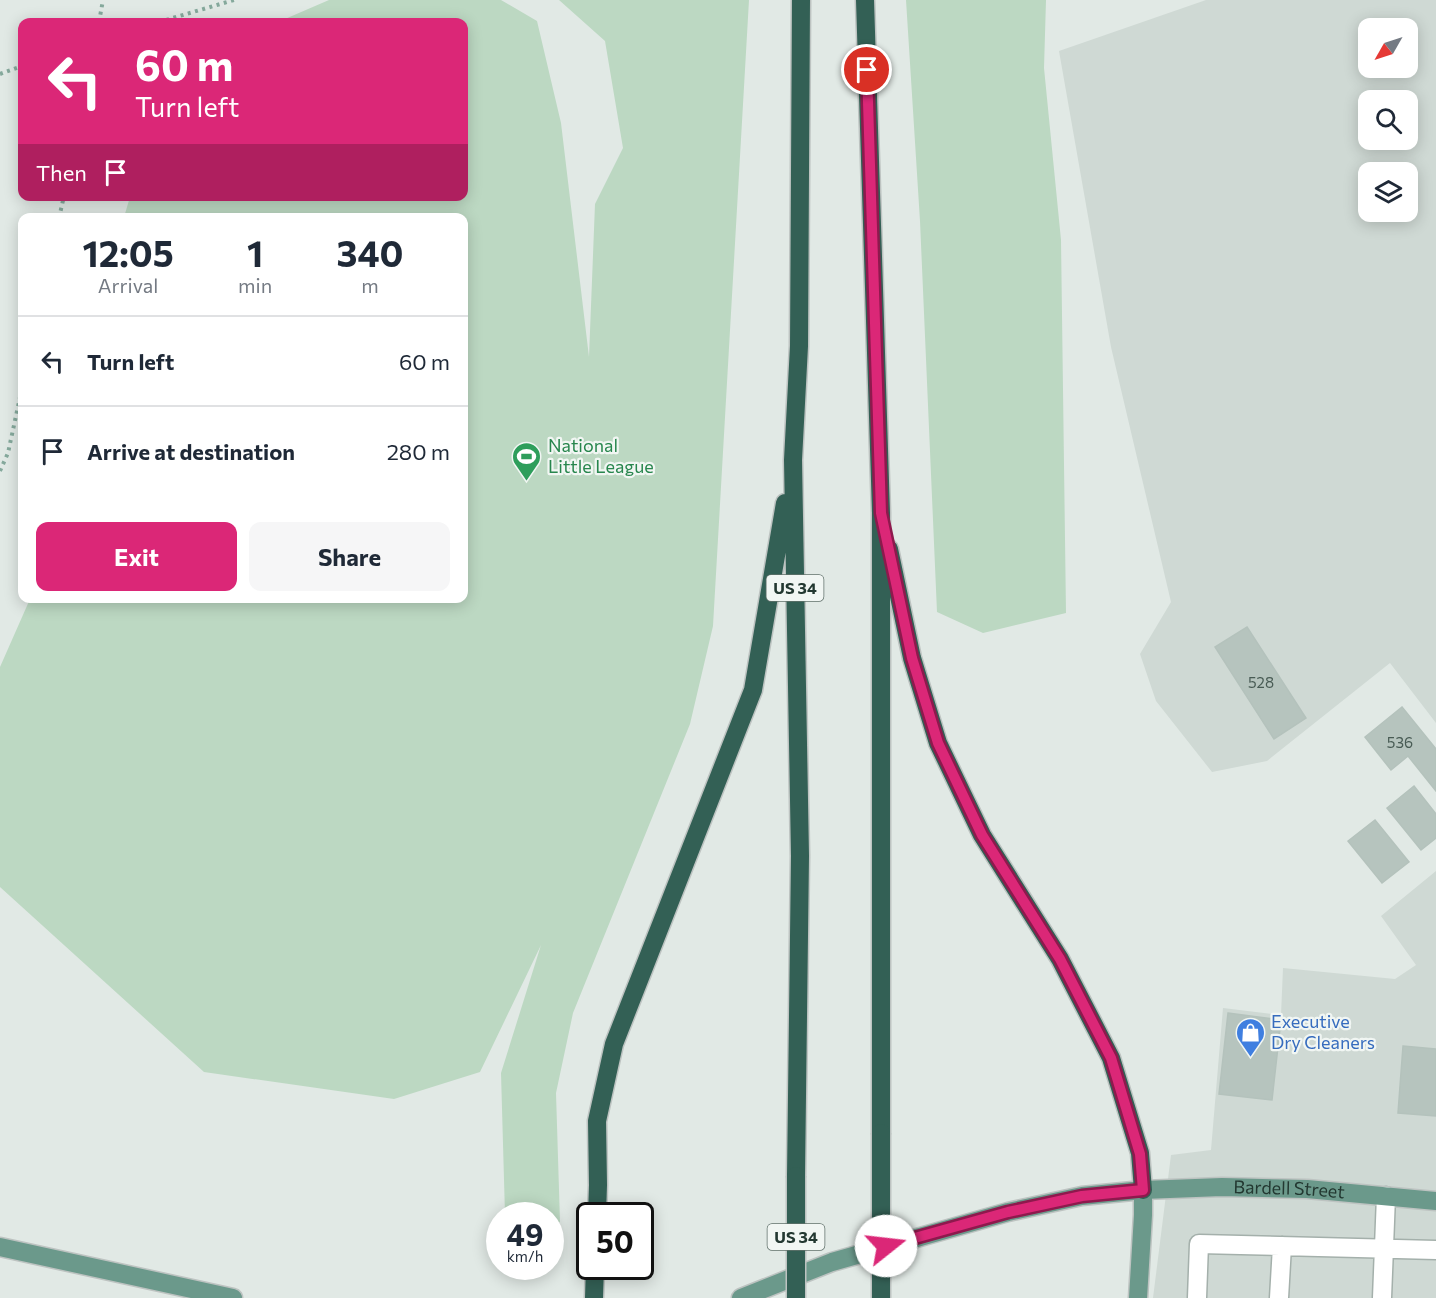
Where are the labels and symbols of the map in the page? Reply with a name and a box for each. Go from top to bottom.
north arrow [1358,18,1418,78]
pin [841,44,892,95]
place label: National Little League [548,434,654,477]
sports icon: National Little League [511,440,543,482]
road number: US 34 [766,575,824,601]
house number: 528 [1248,673,1274,691]
house number: 536 [1387,733,1413,751]
place label: Executive Dry Cleaners [1271,1010,1375,1053]
shop icon: Executive Dry Cleaners [1234,1016,1266,1058]
street label: Bardell Street [1233,1175,1346,1202]
speed limit sign: 50 [576,1202,654,1280]
position arrow [854,1214,918,1278]
road number: US 34 [768,1224,824,1250]

